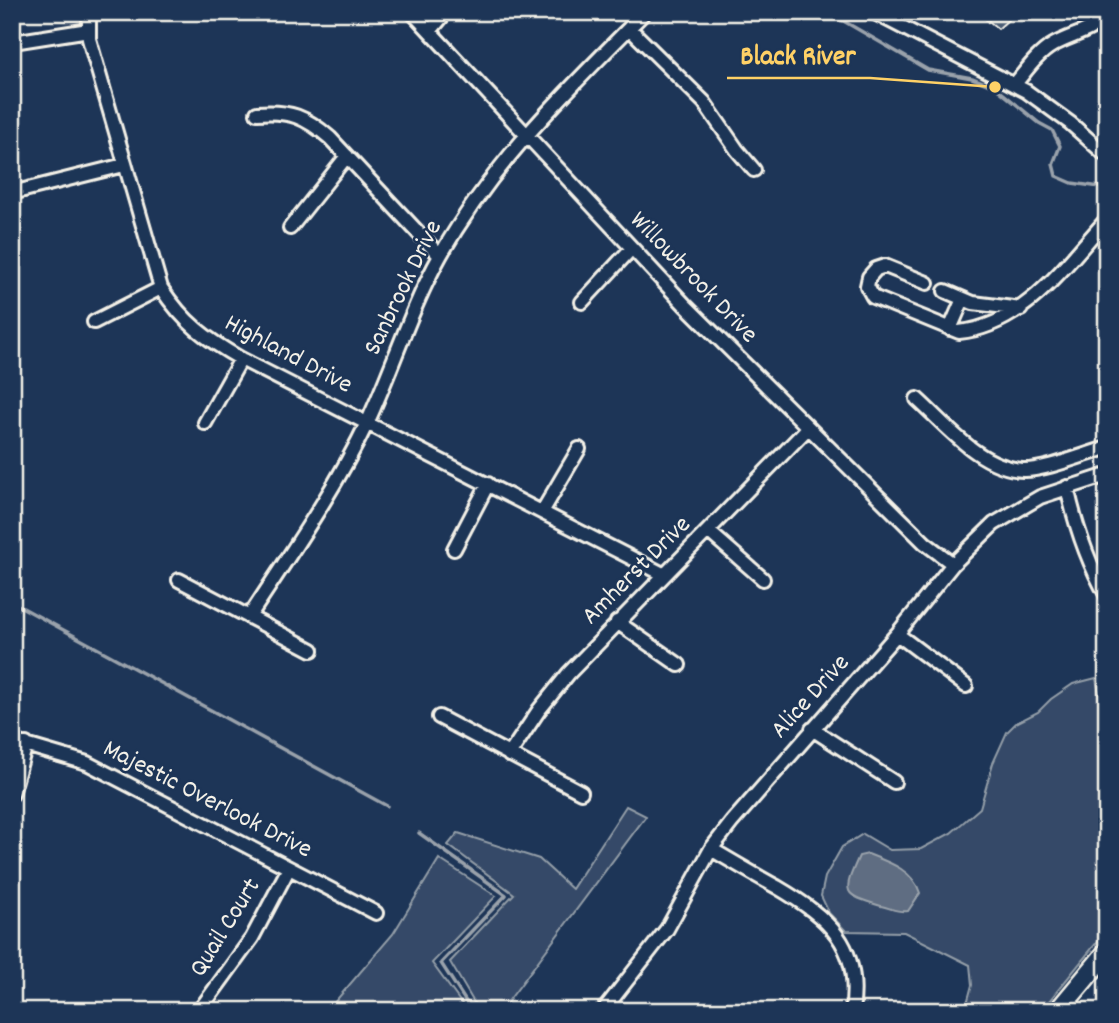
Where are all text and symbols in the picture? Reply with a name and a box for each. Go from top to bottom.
callout: Black River [727,29,870,78]
text: Black River [740,39,856,79]
street label: Willowbrook Drive [620,204,766,352]
street label: Sanbrook Drive [355,214,453,362]
street label: Highland Drive [218,306,358,404]
street label: Amherst Drive [574,508,700,634]
street label: Alice Drive [763,646,859,748]
street label: Majestic Overlook Drive [96,731,318,869]
street label: Quail Court [181,871,271,985]

